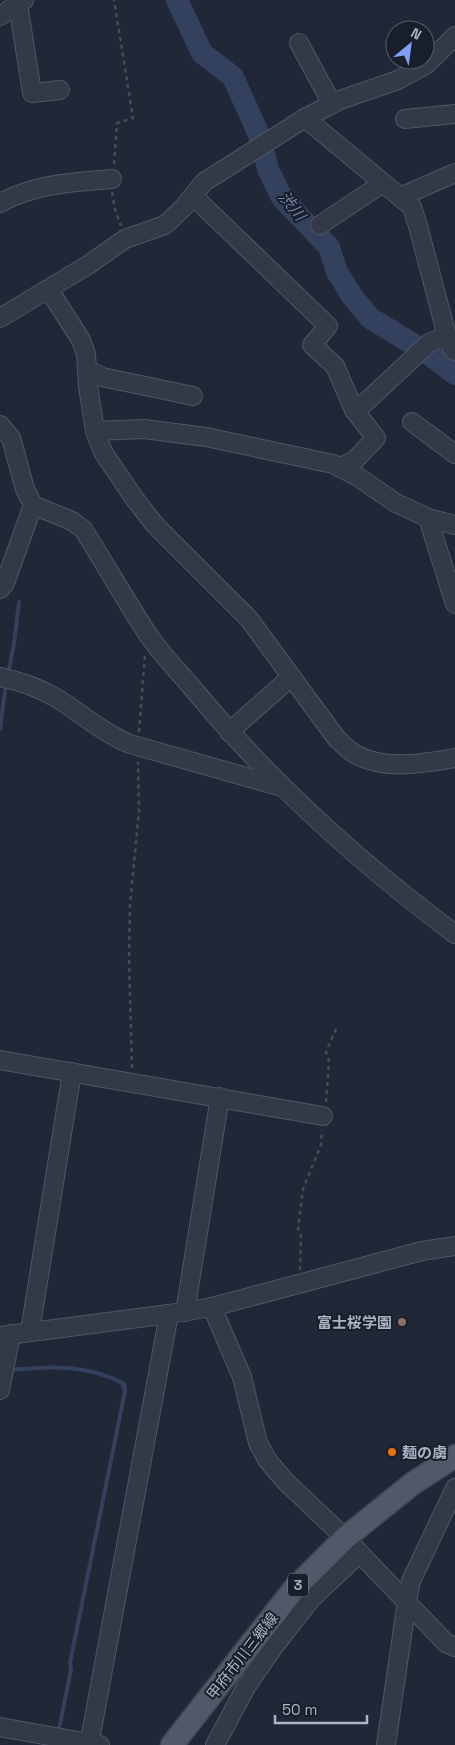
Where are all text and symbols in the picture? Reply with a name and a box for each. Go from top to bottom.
north arrow [385,20,435,70]
text: N [408,23,425,44]
water label: 渋川 [274,187,311,227]
place label: 富士桜学園 [317,1313,392,1332]
marker: 富士桜学園 [396,1316,408,1328]
place label: 麺の虜 [402,1443,447,1462]
marker: 麺の虜 [386,1446,398,1458]
road number: 3 [288,1574,308,1596]
street label: 甲府市川三郷線 [202,1609,282,1703]
scale bar [275,1692,368,1724]
text: 50 m [282,1700,317,1719]

